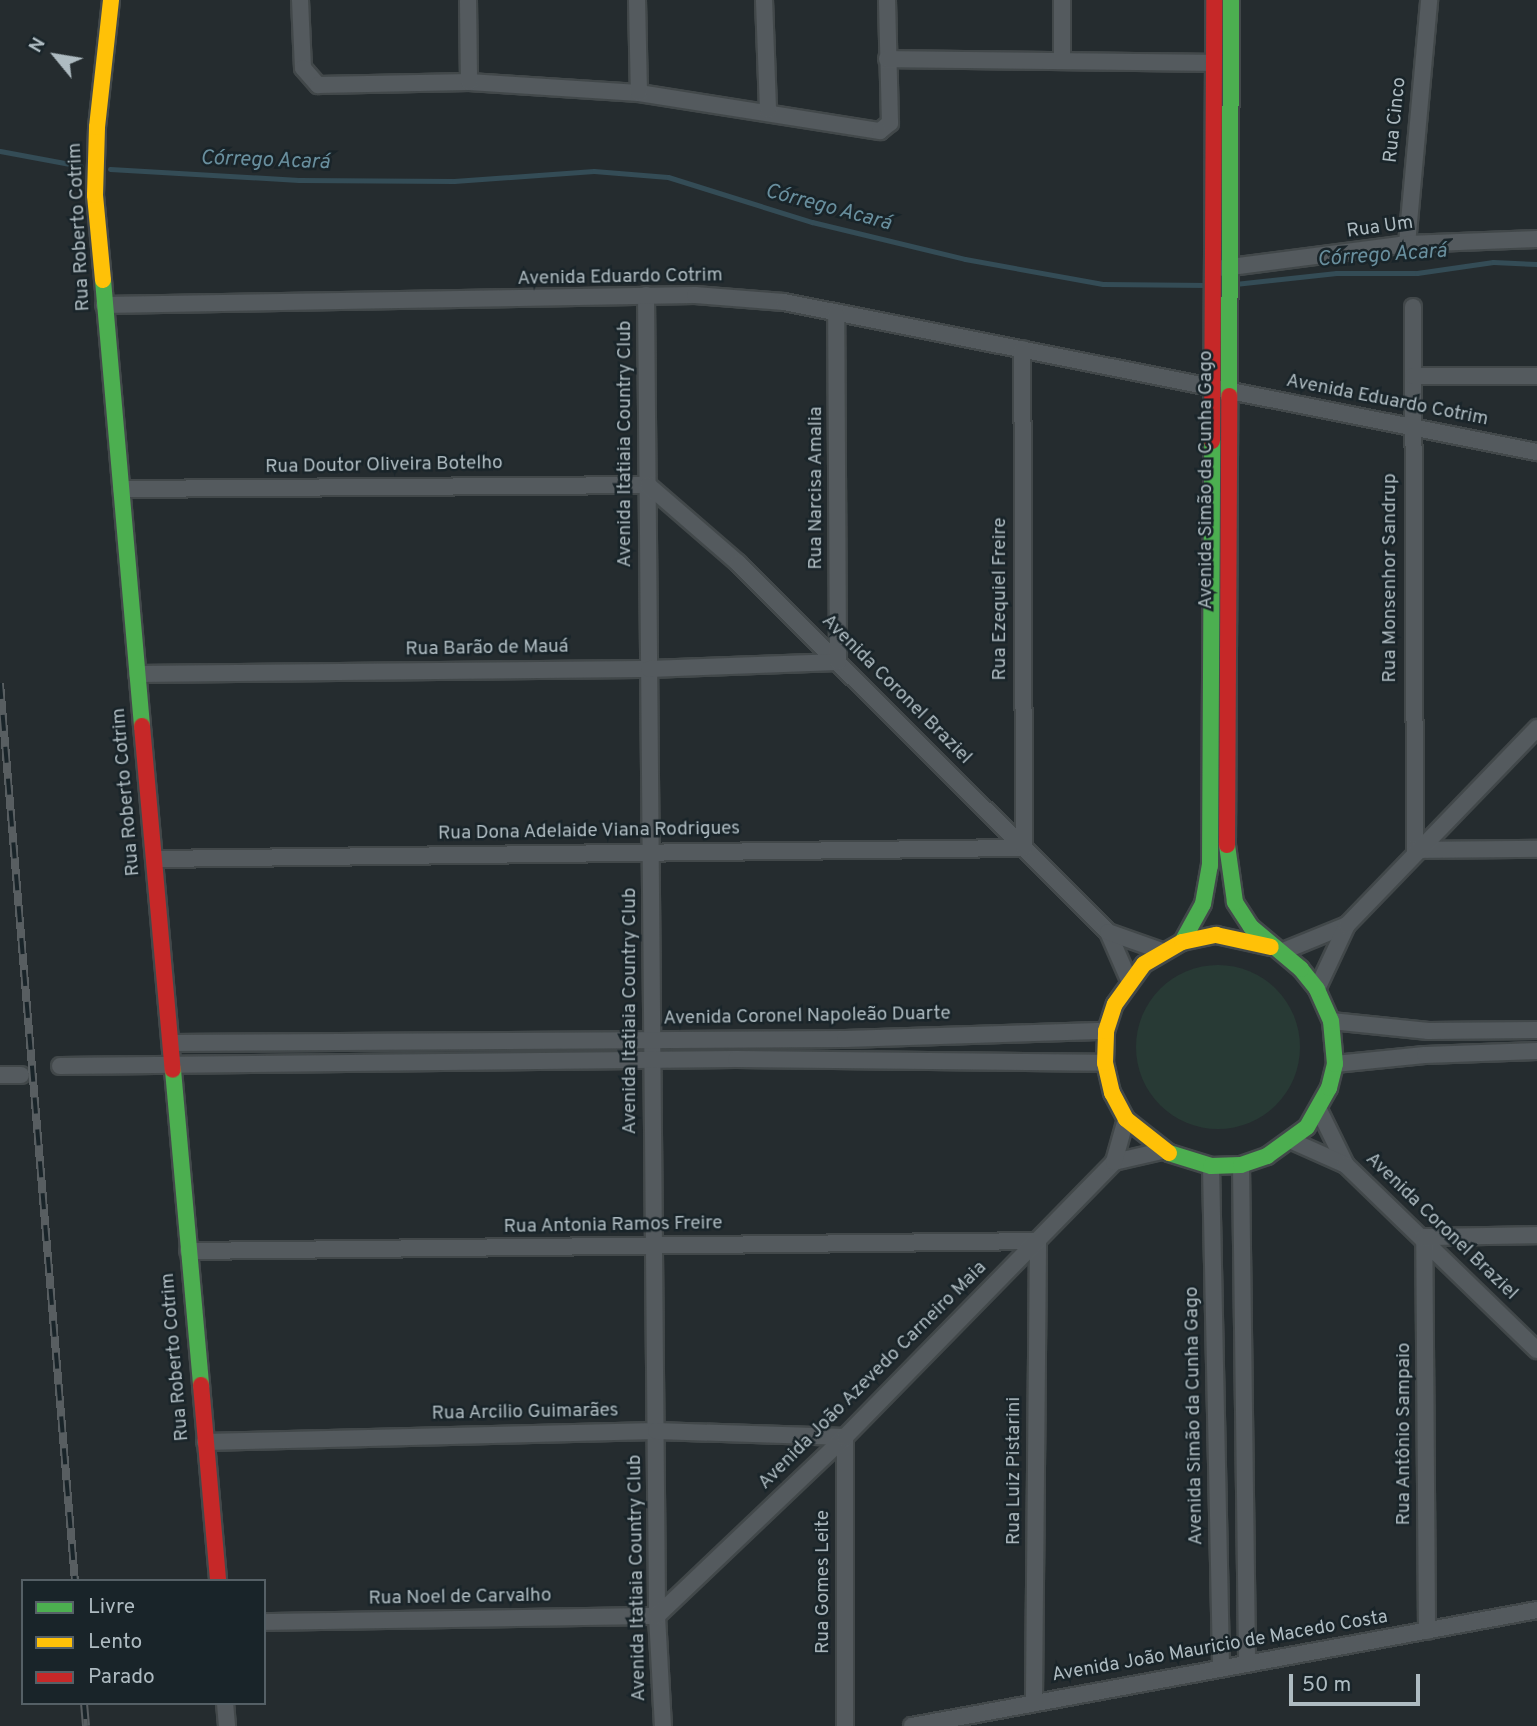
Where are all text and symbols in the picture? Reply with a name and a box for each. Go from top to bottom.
north arrow [21,21,91,91]
text: N [24,34,52,57]
street label: Rua Cinco [1380,76,1412,164]
street label: Rua Roberto Cotrim [64,142,96,312]
water label: Córrego Acará [199,146,331,176]
water label: Córrego Acará [762,179,894,237]
street label: Rua Um [1345,212,1415,244]
water label: Córrego Acará [1316,239,1448,273]
street label: Avenida Eduardo Cotrim [517,265,723,291]
street label: Avenida Itatiaia Country Club [615,320,637,568]
street label: Avenida Simão da Cunha Gago [1196,351,1218,609]
street label: Avenida Eduardo Cotrim [1284,370,1490,432]
street label: Rua Narcisa Amalia [806,406,828,570]
street label: Rua Doutor Oliveira Botelho [265,453,503,479]
street label: Rua Monsenhor Sandrup [1380,473,1402,683]
street label: Rua Ezequiel Freire [990,517,1012,681]
street label: Avenida Coronel Braziel [816,610,976,770]
street label: Rua Barão de Mauá [405,636,569,662]
street label: Rua Roberto Cotrim [108,707,146,877]
street label: Rua Dona Adelaide Viana Rodrigues [437,818,741,846]
street label: Avenida Itatiaia Country Club [620,887,642,1135]
street label: Avenida Coronel Napoleão Duarte [663,1003,951,1031]
street label: Avenida Coronel Braziel [1360,1148,1522,1306]
street label: Rua Antonia Ramos Freire [503,1213,723,1239]
street label: Avenida João Azevedo Carneiro Maia [754,1257,992,1495]
street label: Rua Roberto Cotrim [157,1272,195,1442]
street label: Avenida Simão da Cunha Gago [1181,1286,1209,1546]
street label: Rua Antônio Sampaio [1394,1342,1416,1526]
street label: Rua Luiz Pistarini [1004,1397,1026,1545]
street label: Rua Arcilio Guimarães [431,1400,619,1426]
street label: Avenida Itatiaia Country Club [624,1454,652,1702]
street label: Rua Gomes Leite [813,1510,835,1654]
legend [21,1579,266,1705]
street label: Rua Noel de Carvalho [368,1585,552,1611]
text: Livre [88,1594,135,1621]
street label: Avenida João Mauricio de Macedo Costa [1050,1606,1390,1688]
text: Lento [88,1629,142,1656]
scale bar [1292,1660,1423,1704]
text: Parado [88,1664,155,1691]
text: 50 m [1302,1672,1351,1699]

